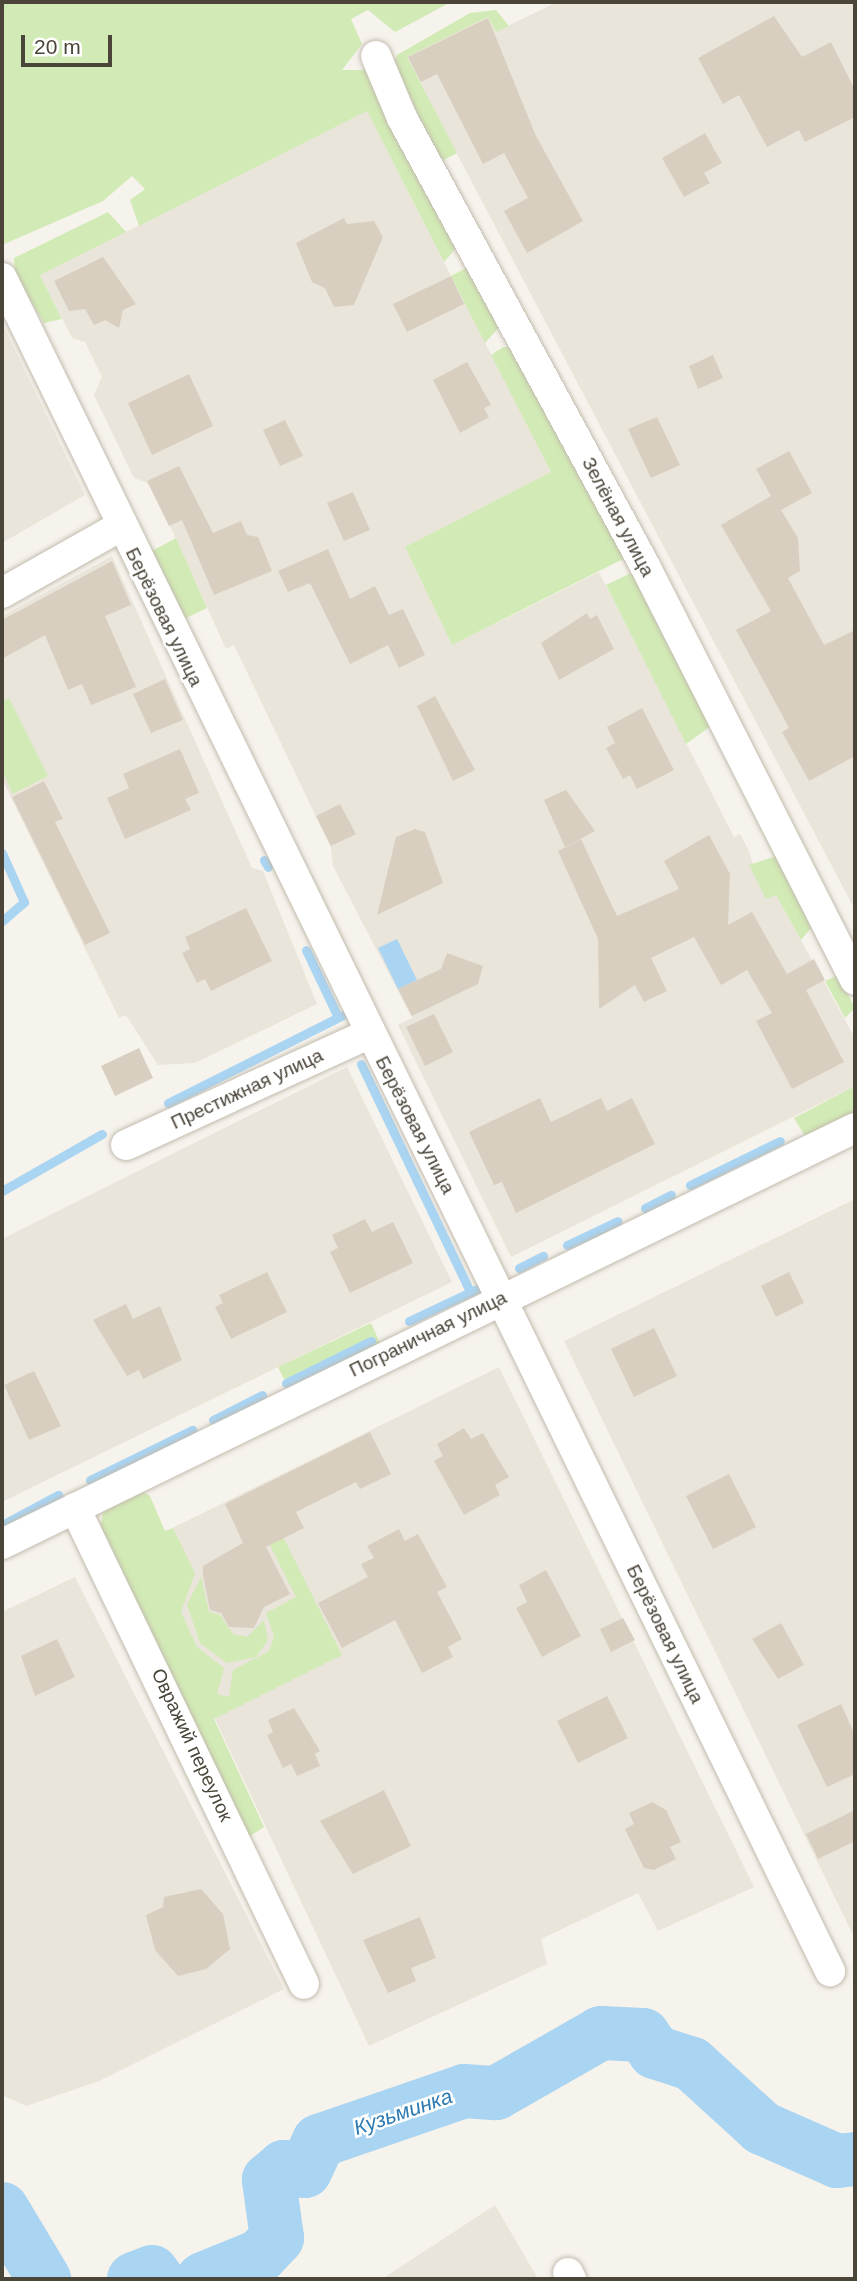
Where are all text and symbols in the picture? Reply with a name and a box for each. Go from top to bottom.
scale bar [24,21,116,65]
text: 20 m [34,35,81,58]
street label: Зелёная улица [577,453,659,581]
street label: Берёзовая улица [121,544,207,690]
street label: Престижная улица [167,1044,327,1134]
street label: Берёзовая улица [370,1052,460,1198]
street label: Пограничная улица [346,1286,510,1382]
street label: Берёзовая улица [622,1561,708,1707]
street label: Овражий переулок [147,1665,237,1825]
water label: Кузьминка [350,2083,456,2141]

